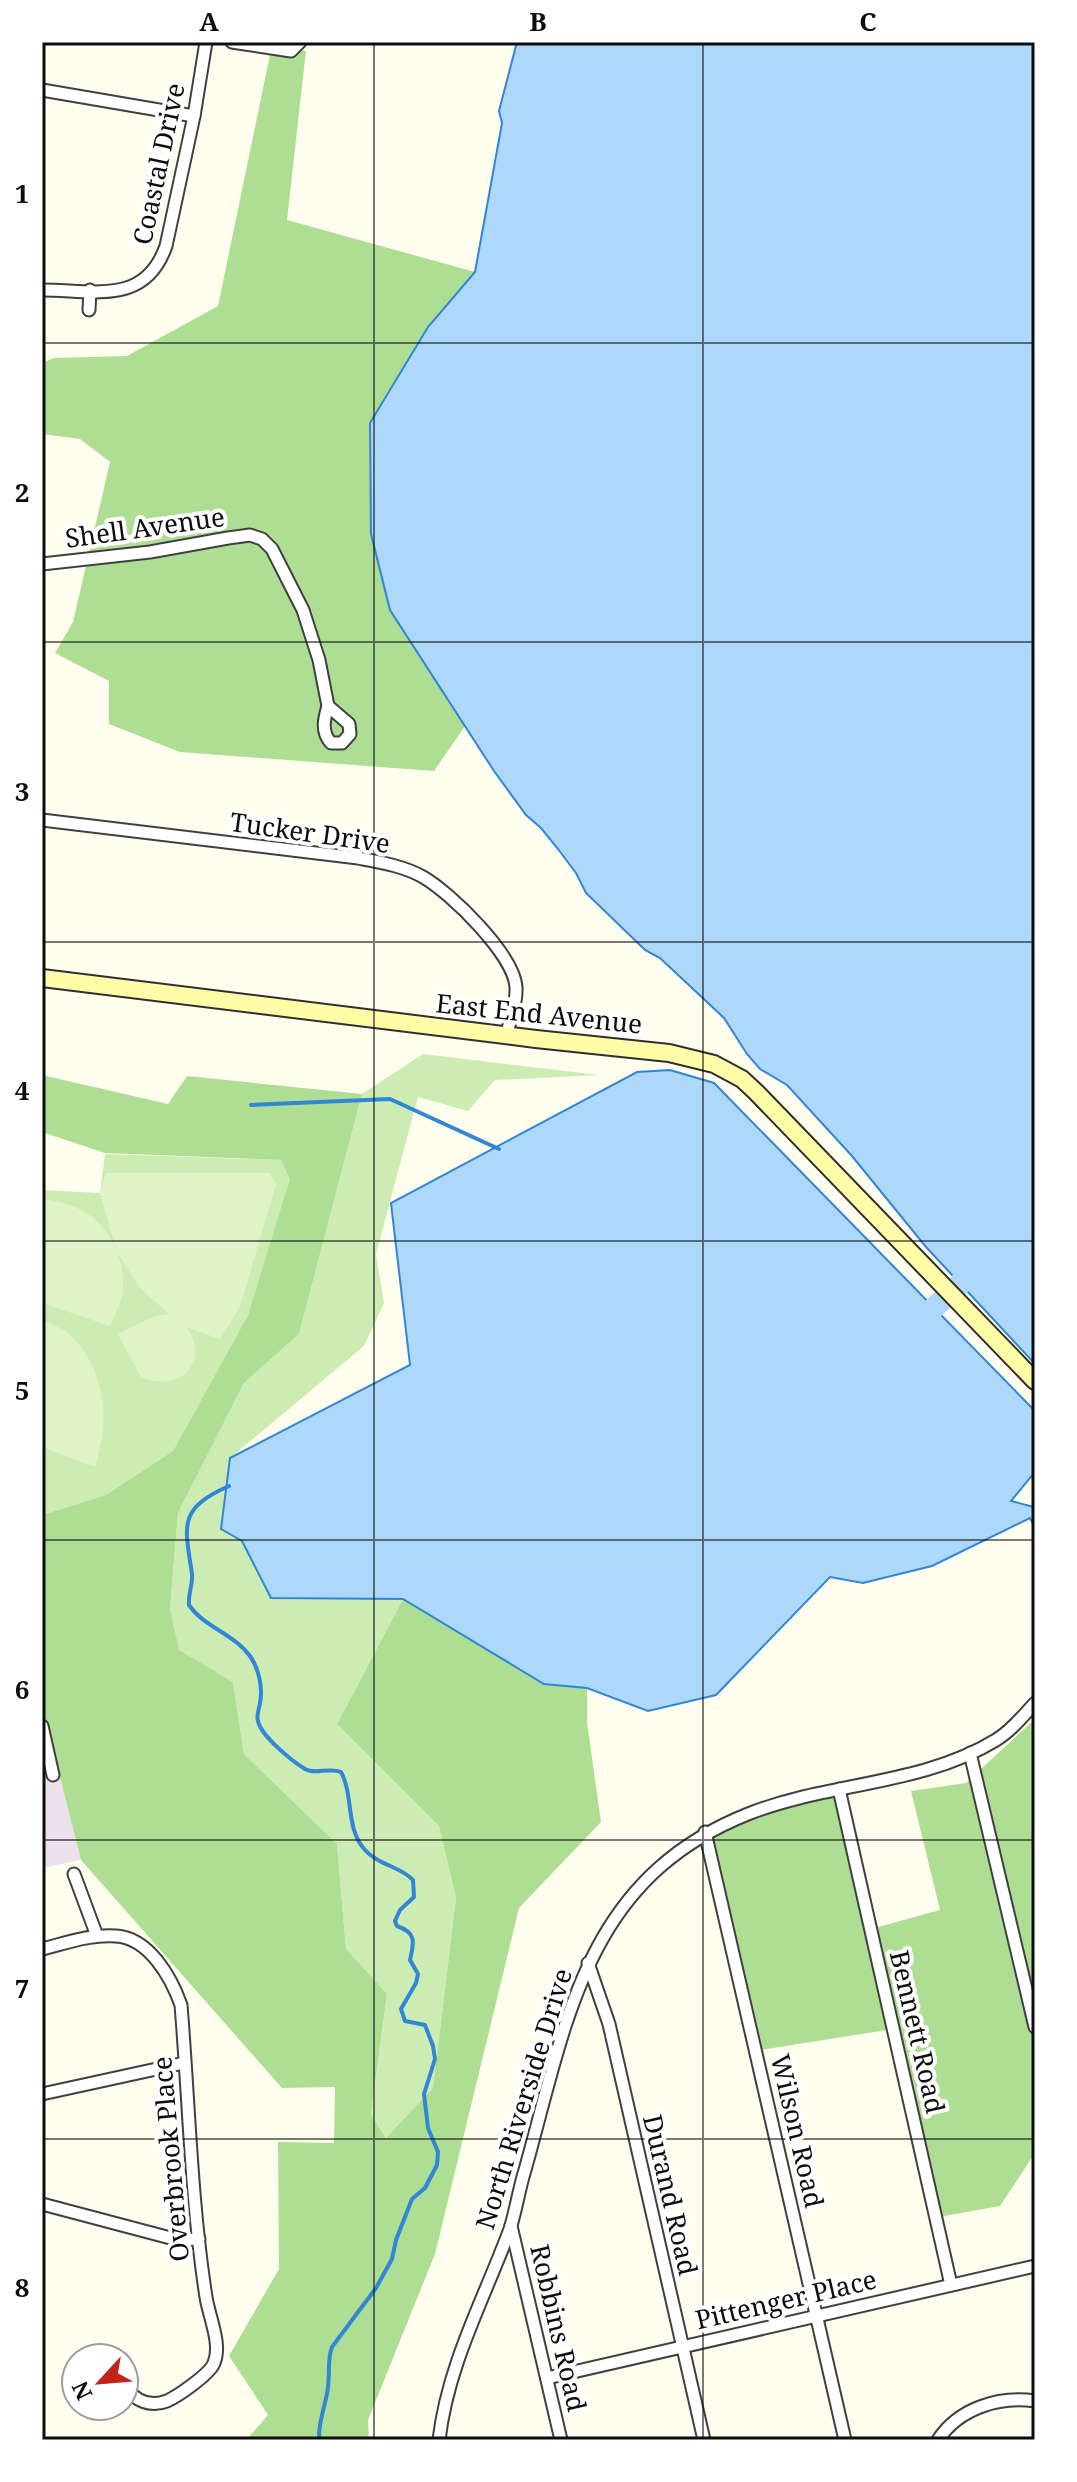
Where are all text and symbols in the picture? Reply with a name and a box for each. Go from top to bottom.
text: A [199,3,219,39]
text: B [529,3,547,39]
text: C [859,3,877,39]
street label: Coastal Drive [123,80,193,248]
text: 1 [15,175,29,211]
text: 2 [15,474,29,510]
street label: Shell Avenue [63,498,227,556]
text: 3 [15,773,29,809]
street label: Tucker Drive [228,803,393,861]
street label: East End Avenue [434,984,644,1042]
text: 4 [15,1072,30,1108]
text: 5 [15,1372,29,1408]
text: 6 [15,1671,29,1707]
street label: Bennett Road [882,1947,954,2117]
street label: North Riverside Drive [466,1964,580,2234]
text: 7 [15,1970,29,2006]
street label: Wilson Road [763,2050,833,2211]
street label: Overbrook Place [143,2055,197,2263]
street label: Durand Road [635,2111,707,2279]
street label: Robbins Road [522,2241,596,2415]
street label: Pittenger Place [692,2261,880,2337]
text: 8 [15,2269,29,2305]
north arrow [60,2342,140,2422]
text: N [64,2377,98,2406]

